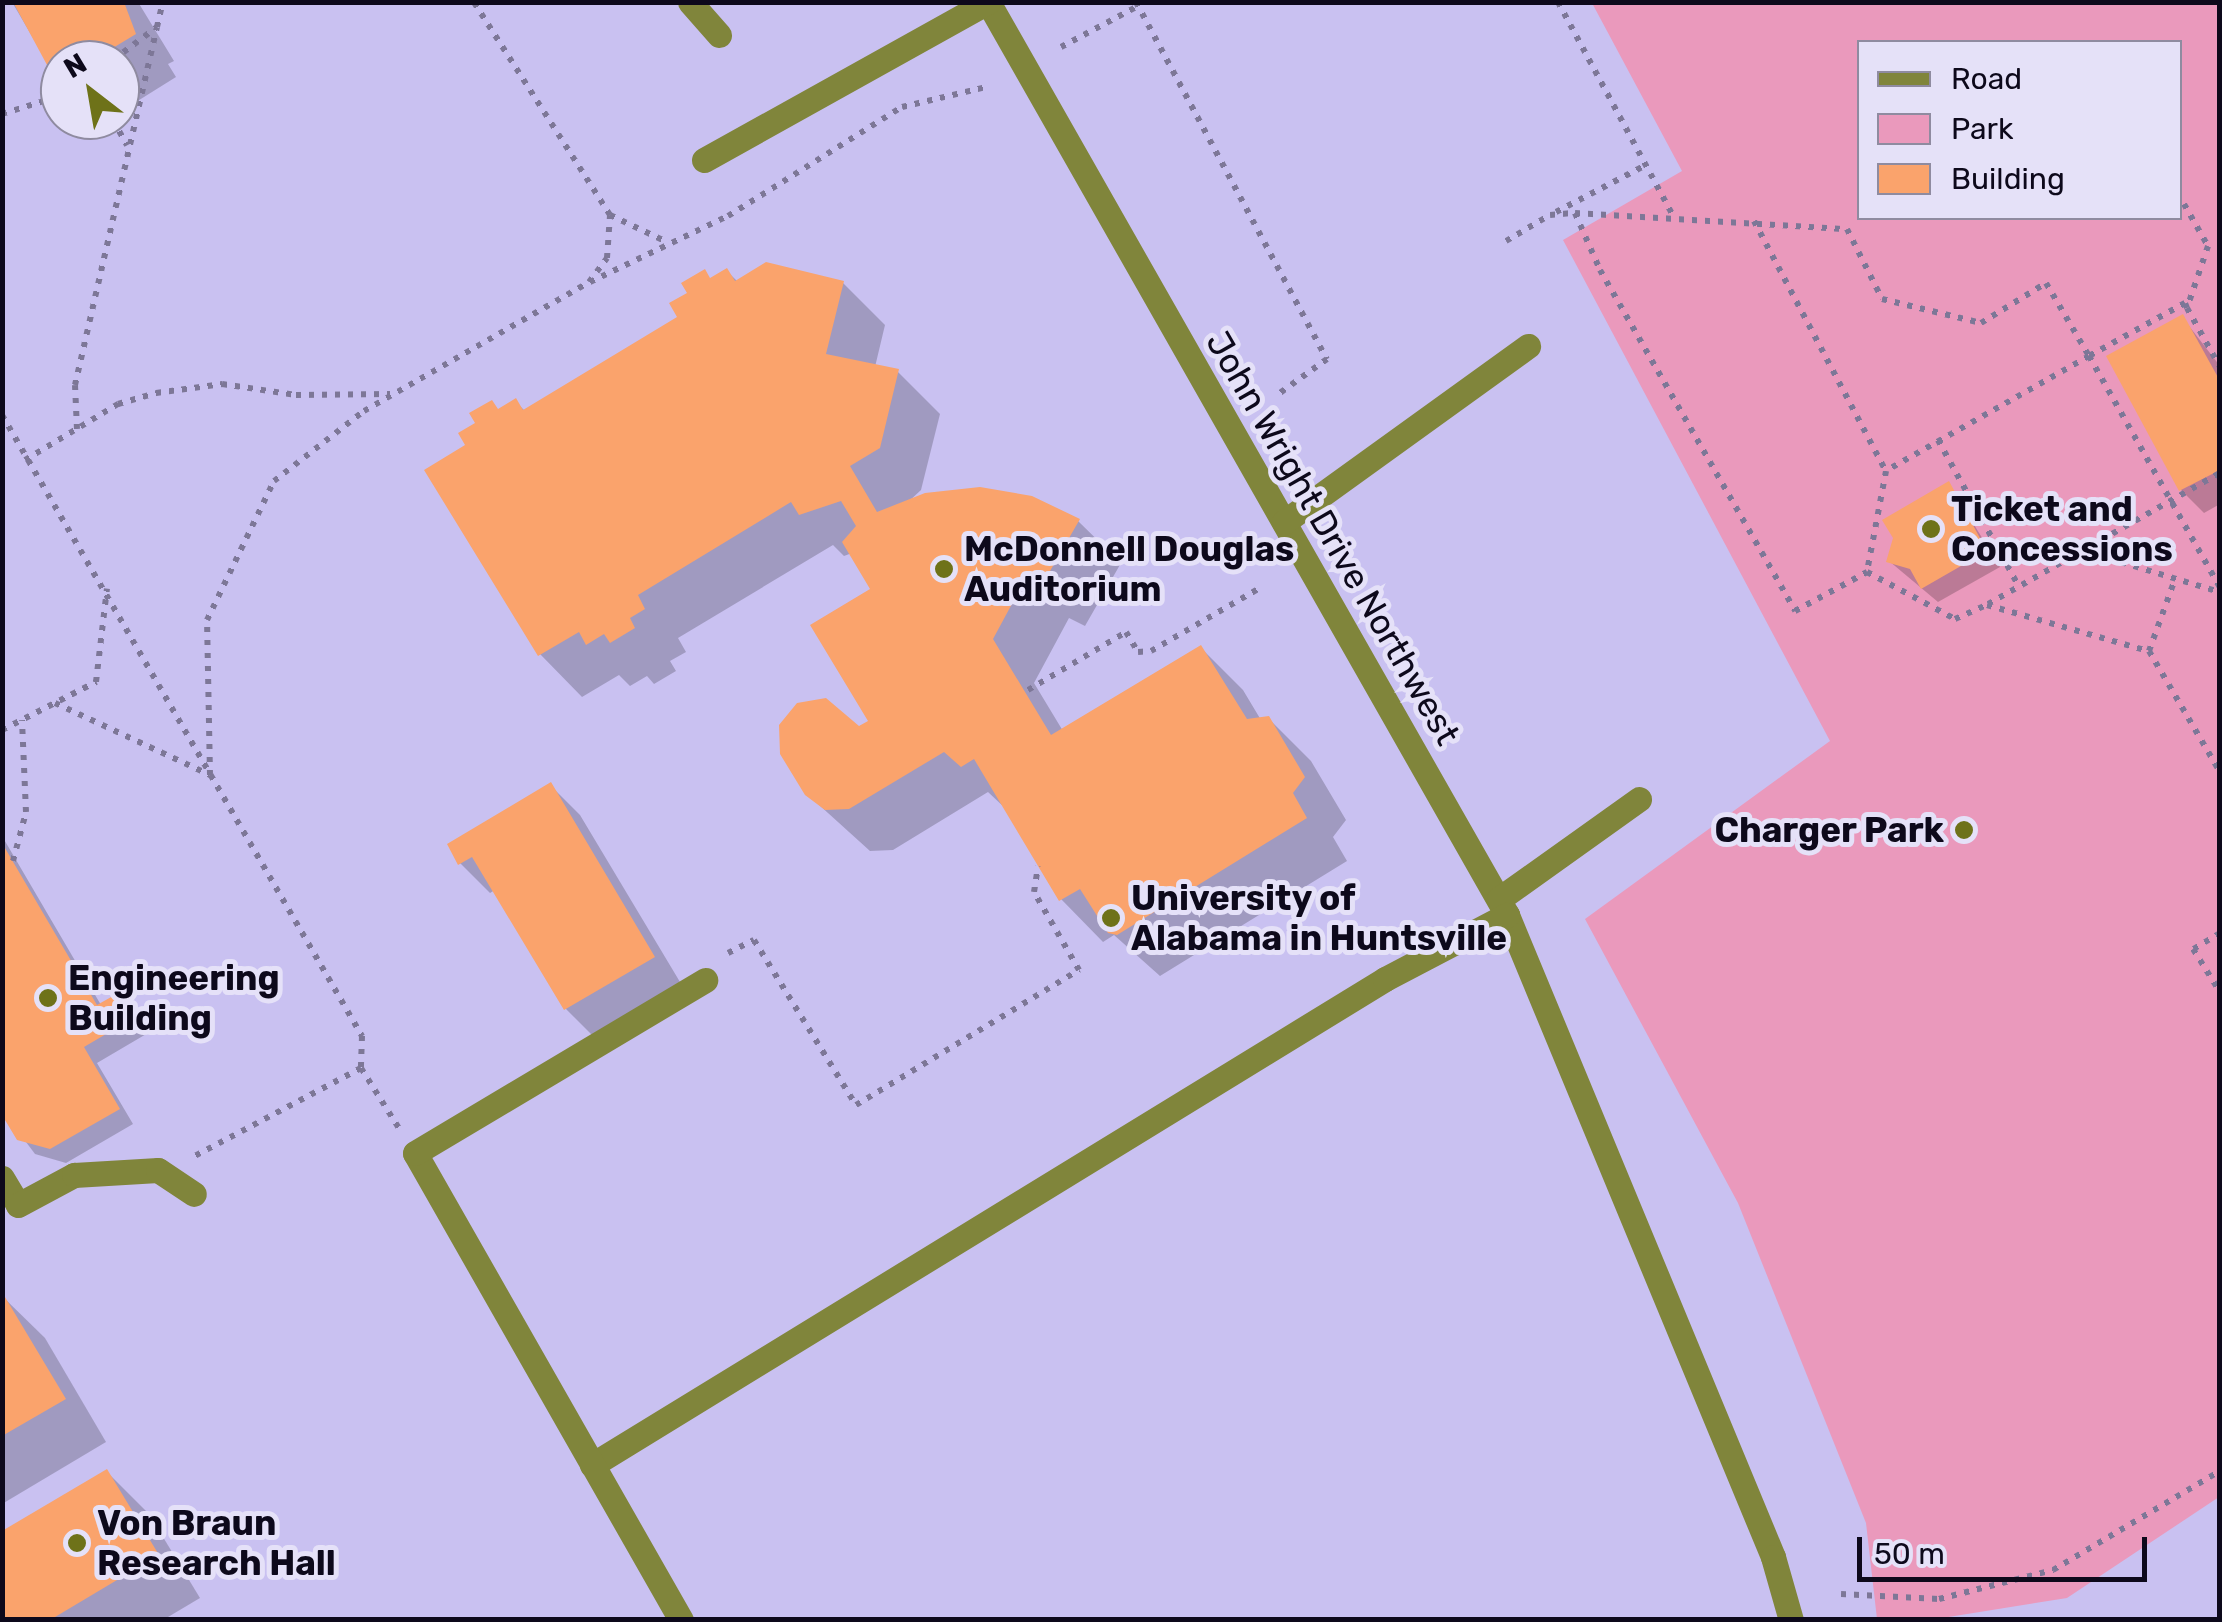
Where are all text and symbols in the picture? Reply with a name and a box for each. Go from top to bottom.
north arrow [40,40,140,140]
legend [1857,40,2182,220]
text: N [58,46,92,85]
text: Road [1951,61,2022,97]
text: Park [1951,111,2013,147]
text: Building [1951,161,2065,197]
street label: John Wright Drive Northwest [1197,324,1469,752]
place label: Ticket and Concessions [1951,488,2173,570]
marker: Ticket and Concessions [1920,518,1942,540]
place label: McDonnell Douglas Auditorium [964,528,1294,610]
marker: McDonnell Douglas Auditorium [933,558,955,580]
place label: Charger Park [1714,809,1944,851]
marker: Charger Park [1953,819,1975,841]
place label: University of Alabama in Huntsville [1131,877,1507,959]
marker: University of Alabama in Huntsville [1100,907,1122,929]
place label: Engineering Building [68,957,280,1039]
marker: Engineering Building [37,987,59,1009]
place label: Von Braun Research Hall [97,1502,336,1584]
scale bar [1862,1517,2152,1579]
marker: Von Braun Research Hall [66,1532,88,1554]
text: 50 m [1874,1536,1945,1572]

